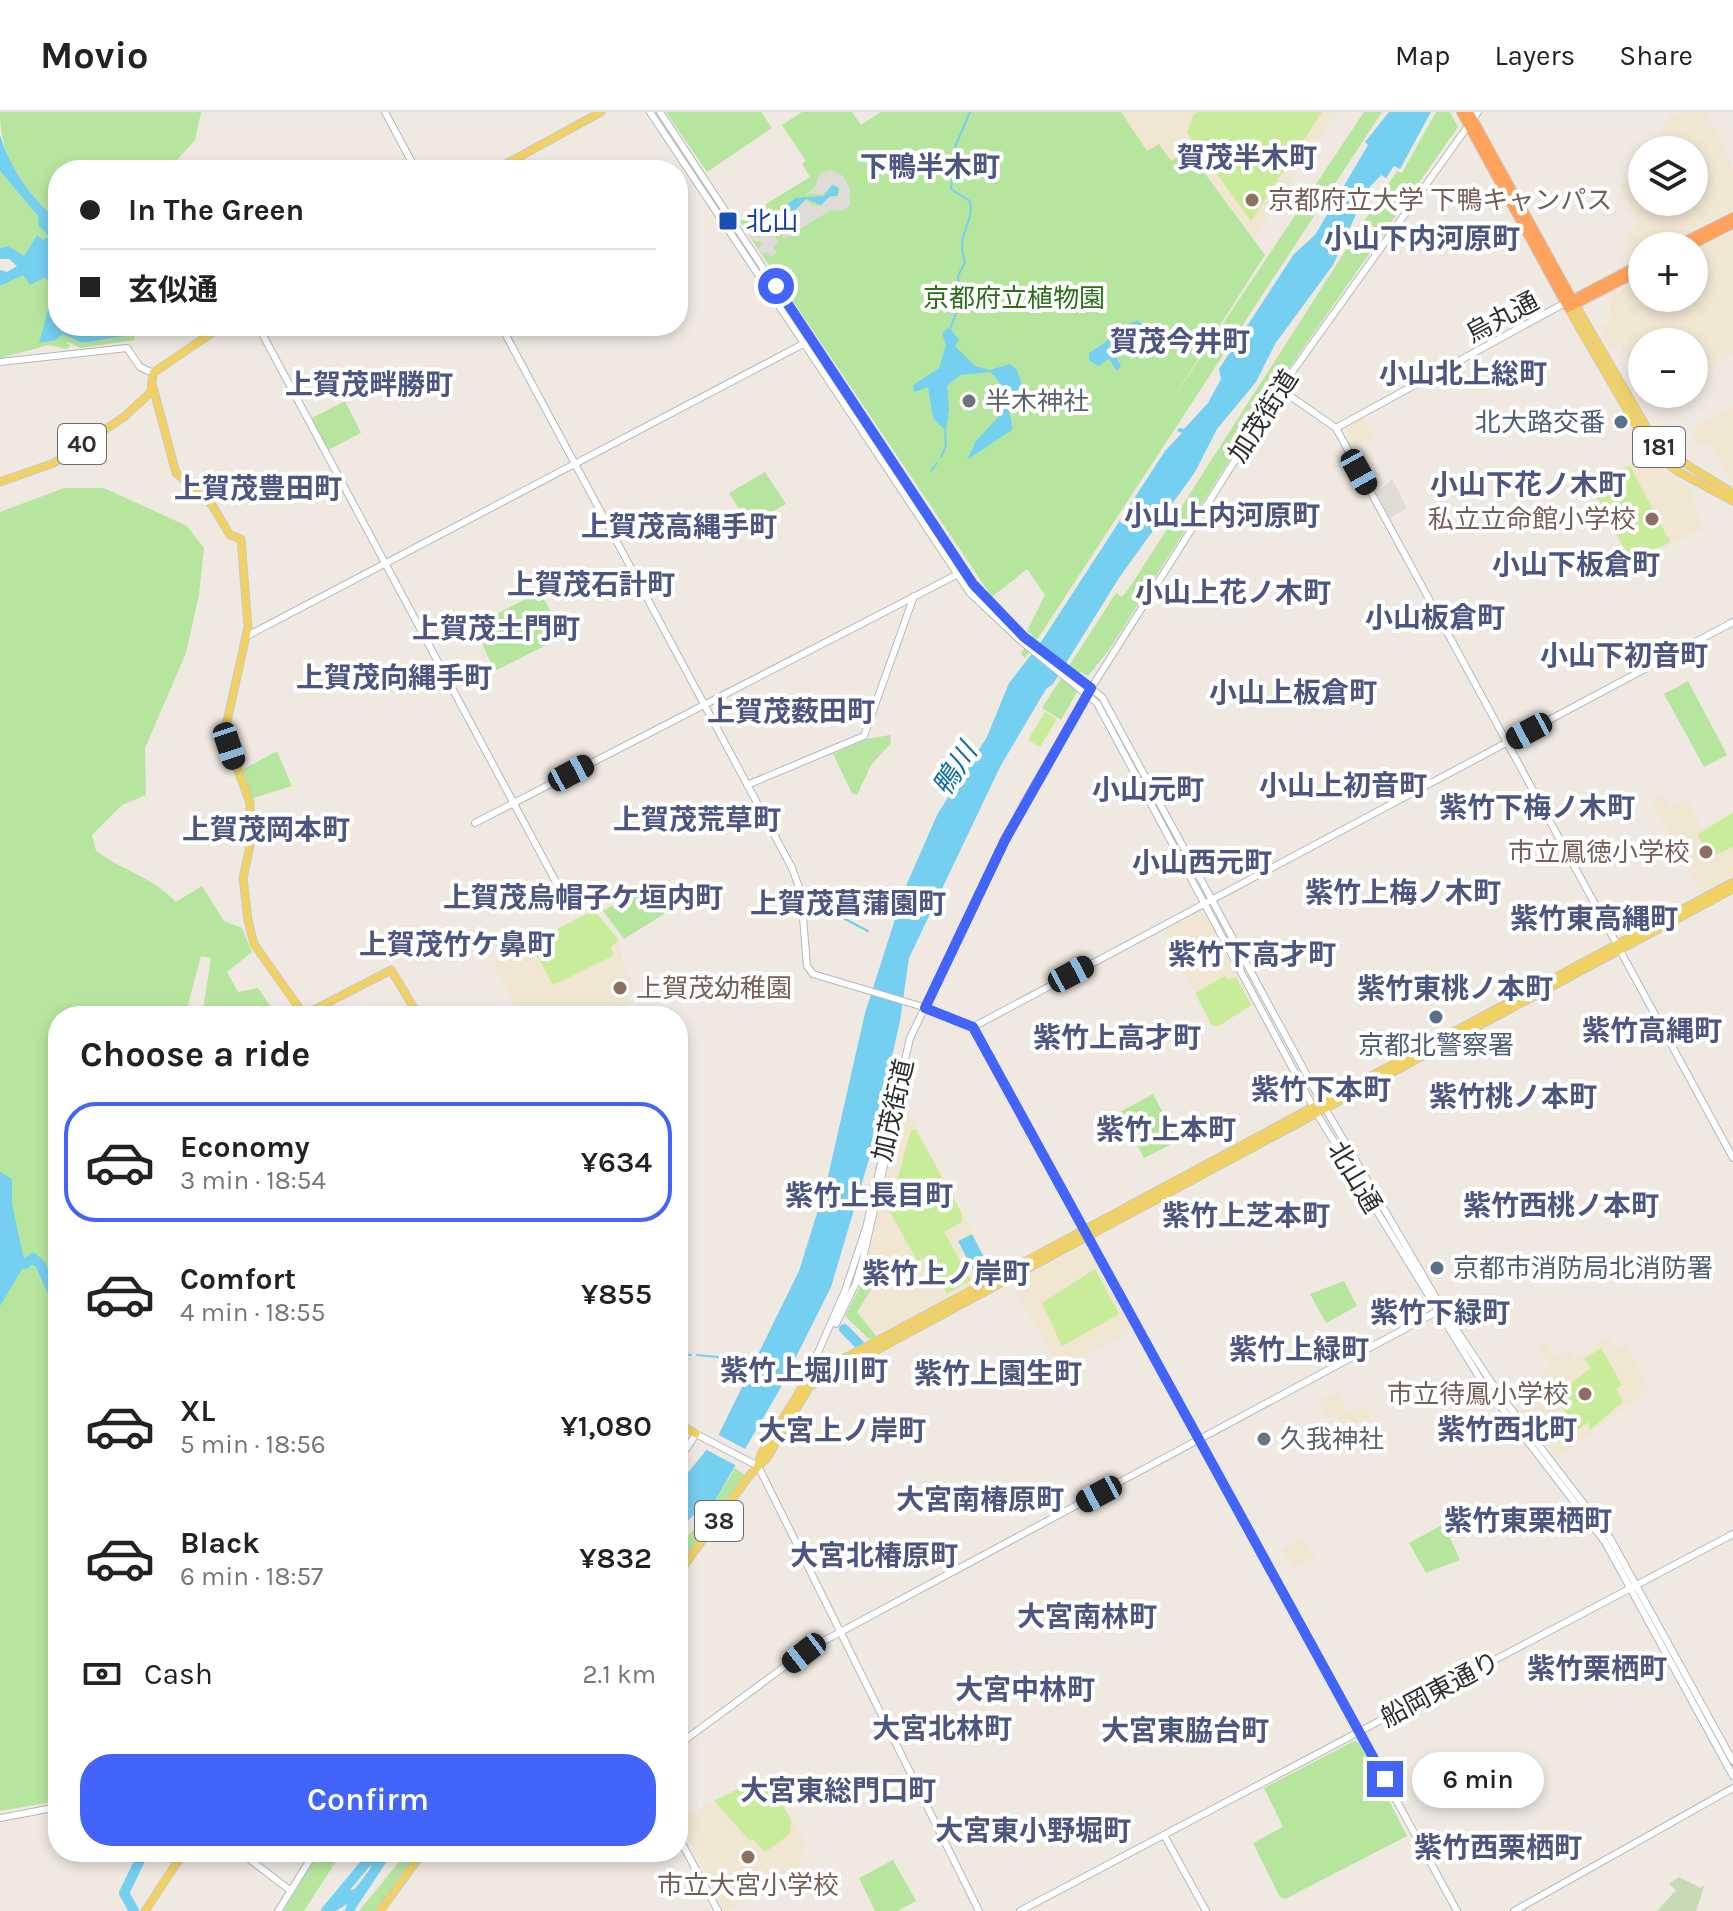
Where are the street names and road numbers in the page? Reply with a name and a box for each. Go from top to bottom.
street label: 烏丸通 [1461,285,1544,349]
street label: 加茂街道 [1222,364,1305,468]
road number: 40 [58,424,106,464]
road number: 181 [1633,427,1685,467]
street label: 加茂街道 [867,1056,920,1164]
street label: 北山通 [1321,1136,1388,1219]
road number: 38 [695,1501,743,1541]
street label: 船岡東通り [1376,1645,1505,1734]

